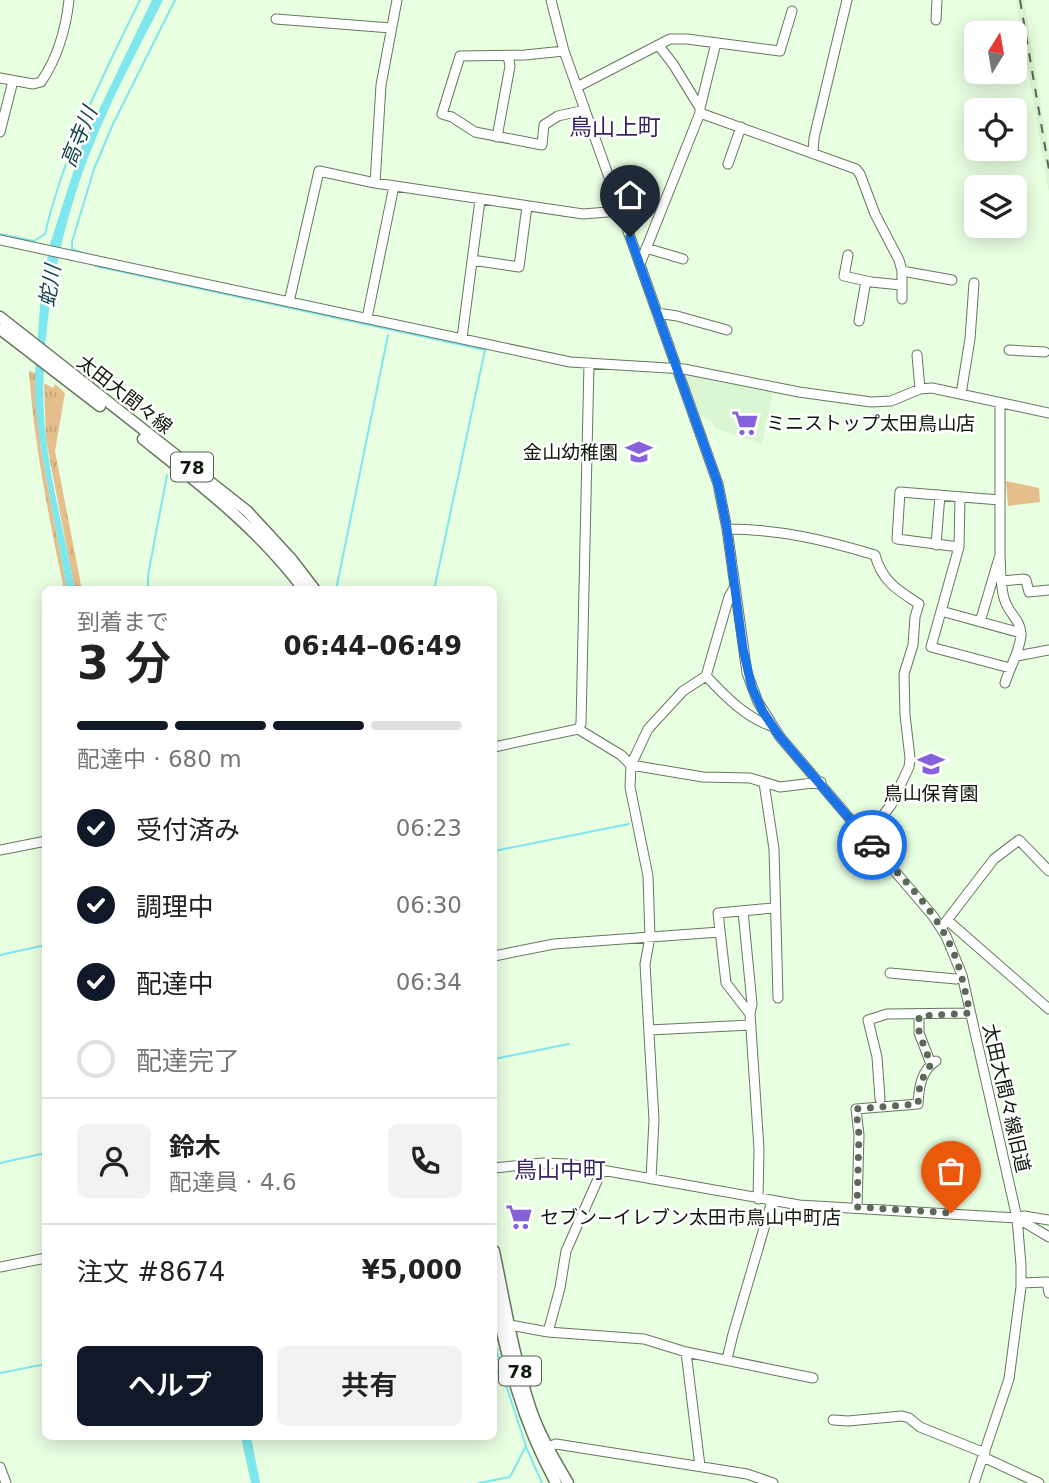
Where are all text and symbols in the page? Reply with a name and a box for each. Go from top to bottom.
north arrow [964,21,1027,84]
map controls [964,21,1027,238]
button: locate [964,98,1027,161]
water label: 高寺川 [56,101,103,171]
district label: 鳥山上町 [569,114,661,140]
pin [600,165,660,237]
button: layers [964,175,1027,238]
icon: home [611,176,649,214]
water label: 蛇川 [35,261,65,309]
street label: 太田大間々線 [73,350,177,438]
supermarket icon: ミニストップ太田鳥山店 [730,408,760,438]
place label: ミニストップ太田鳥山店 [766,412,975,434]
school or university icon: 金山幼稚園 [624,437,654,467]
place label: 金山幼稚園 [523,441,618,463]
road number: 78 [171,452,213,481]
text: 到着まで [77,609,169,635]
text: 06:44–06:49 [283,631,462,661]
text: 3 分 [77,636,171,690]
text: 配達中 · 680 m [77,746,242,772]
school or university icon: 鳥山保育園 [916,749,946,779]
place label: 鳥山保育園 [883,782,979,804]
icon: check [77,809,115,847]
courier [837,810,907,880]
text: 受付済み [136,815,240,845]
text: 06:23 [396,815,462,841]
icon: car [853,826,891,864]
icon: check [77,886,115,924]
text: 調理中 [136,892,214,922]
text: 06:30 [396,892,462,918]
icon: check [77,963,115,1001]
text: 配達中 [136,969,214,999]
text: 06:34 [396,969,462,995]
street label: 太田大間々線旧道 [979,1021,1035,1175]
text: 配達完了 [136,1046,240,1076]
button: person [77,1124,151,1198]
button: phone [388,1124,462,1198]
text: 鈴木 [169,1132,221,1162]
pin [921,1141,981,1213]
icon: bag [932,1152,970,1190]
district label: 鳥山中町 [514,1157,606,1183]
text: 配達員 · 4.6 [169,1169,297,1195]
supermarket icon: セブン−イレブン太田市鳥山中町店 [504,1202,534,1232]
place label: セブン−イレブン太田市鳥山中町店 [540,1206,841,1228]
text: ¥5,000 [362,1255,462,1285]
text: 注文 #8674 [77,1257,225,1287]
button: ヘルプ [77,1346,263,1426]
button: 共有 [277,1346,462,1426]
road number: 78 [499,1356,541,1386]

